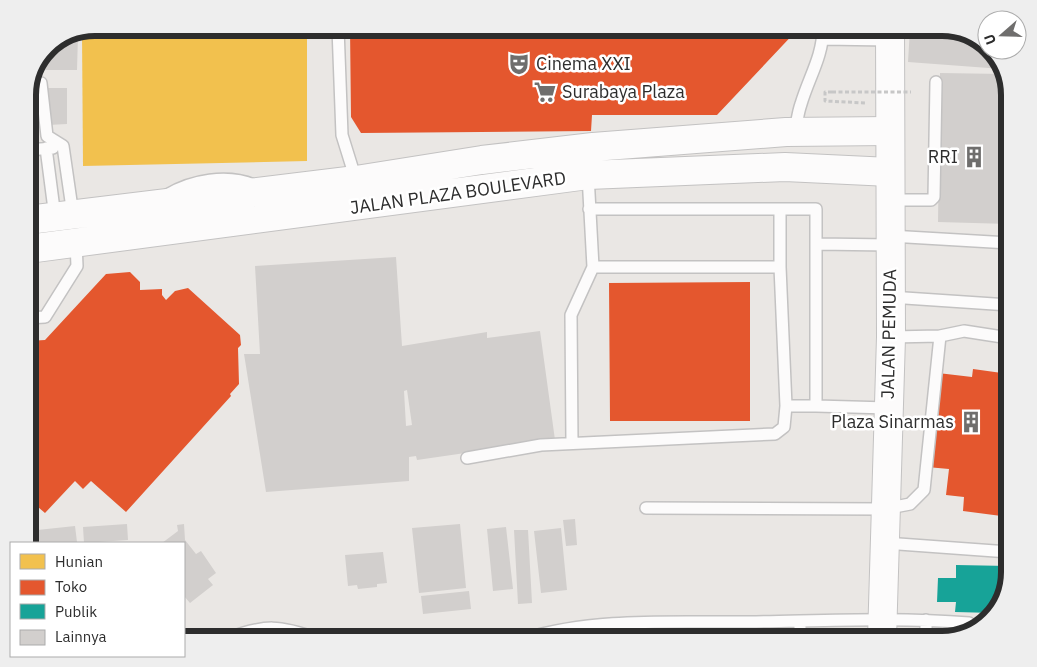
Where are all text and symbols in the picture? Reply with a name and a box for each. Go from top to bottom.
north arrow [977,10,1027,60]
text: U [980,32,1000,47]
theatre icon: Cinema XXI [506,51,532,77]
place label: Cinema XXI [536,52,631,75]
supermarket icon: Surabaya Plaza [532,79,558,105]
place label: Surabaya Plaza [562,80,685,103]
building icon: RRI [961,144,987,170]
place label: RRI [928,145,958,168]
street label: JALAN PLAZA BOULEVARD [348,166,567,219]
street label: JALAN PEMUDA [876,268,901,399]
building icon: Plaza Sinarmas [958,409,984,435]
place label: Plaza Sinarmas [831,410,954,433]
legend [10,542,185,657]
text: Hunian [55,552,103,571]
text: Toko [55,577,87,596]
text: Publik [55,602,97,621]
text: Lainnya [55,627,106,646]

